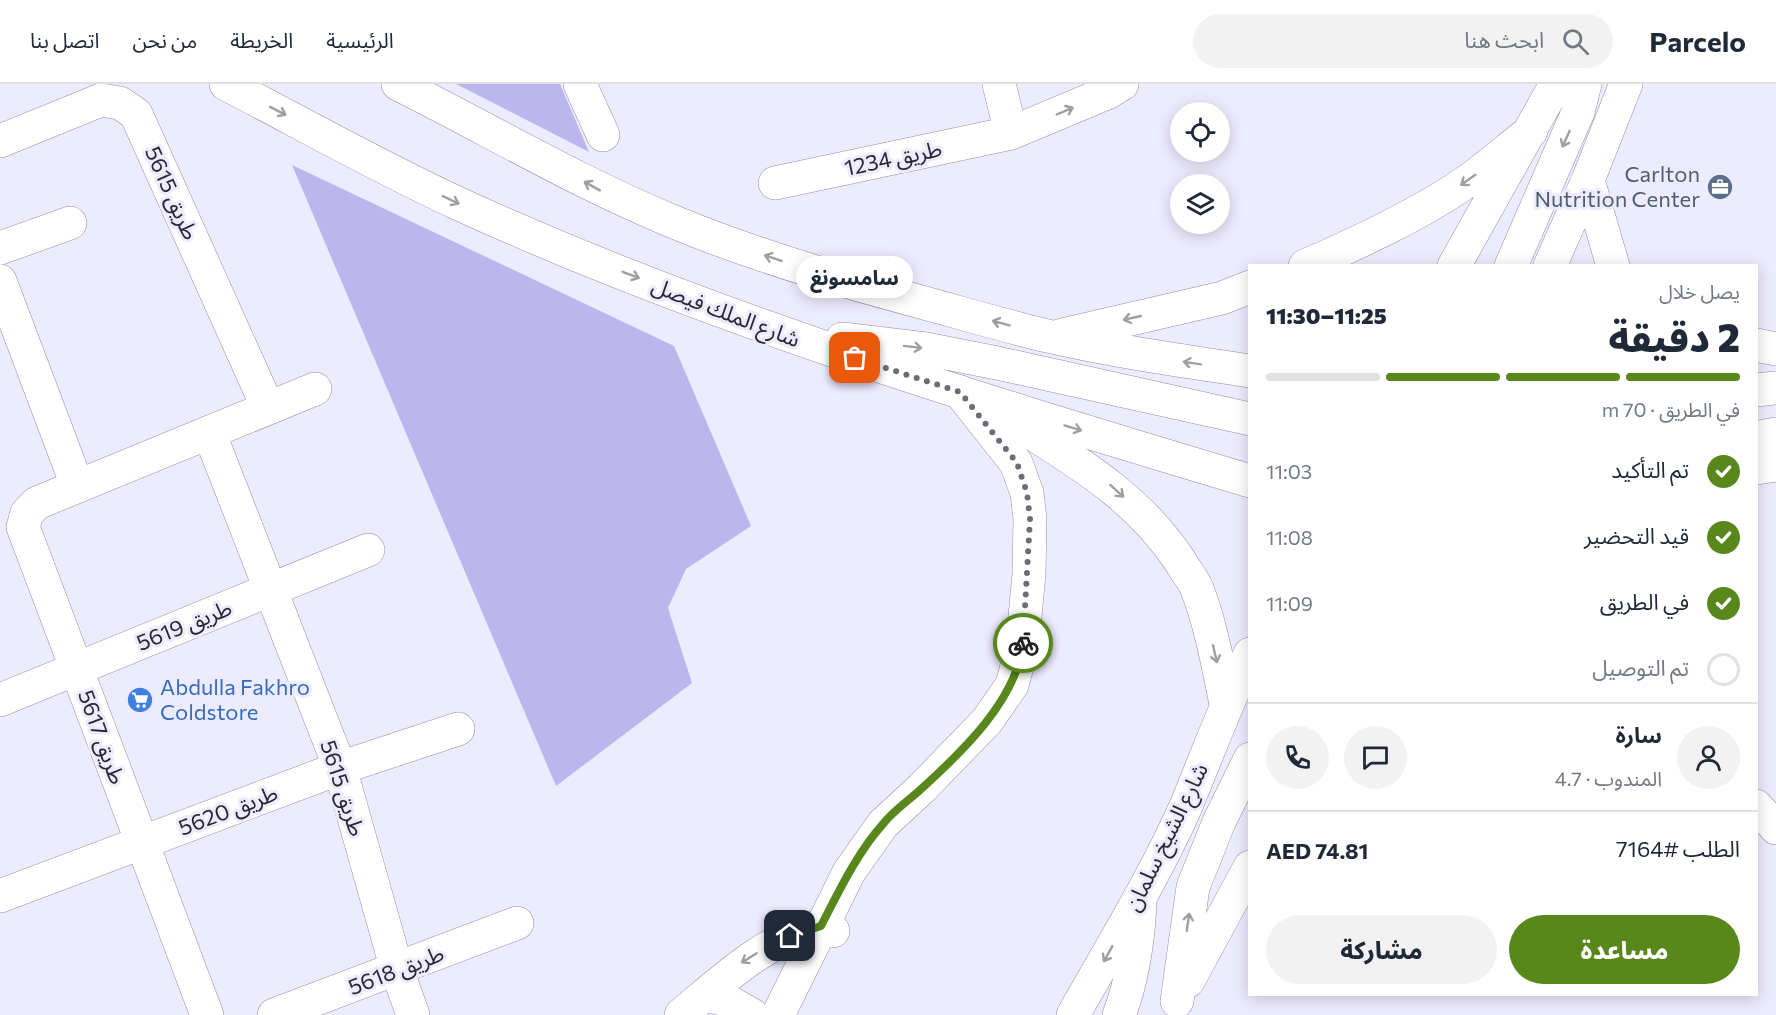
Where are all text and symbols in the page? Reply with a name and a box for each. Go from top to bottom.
search box [1193,14,1613,68]
text: Parcelo [1649,24,1746,58]
icon: search [1559,25,1592,58]
text: ابحث هنا [1464,26,1544,53]
text: اتصل بنا [30,27,100,52]
text: من نحن [133,27,197,52]
text: الخريطة [230,27,293,52]
text: الرئيسية [326,27,394,52]
map controls [1170,102,1230,234]
button: locate [1170,102,1230,162]
one-way arrow [269,105,286,117]
one-way arrow [1056,105,1074,116]
one-way arrow [1560,129,1571,148]
street label: طريق 1234 [842,134,944,182]
street label: طريق 5615 [139,142,205,244]
place label: Carlton Nutrition Center [1534,160,1700,212]
office icon: Carlton Nutrition Center [1705,172,1735,202]
button: layers [1170,174,1230,234]
one-way arrow [1460,174,1476,186]
one-way arrow [584,180,601,192]
one-way arrow [442,195,460,206]
one-way arrow [764,252,783,263]
callout: سامسونغ [796,256,914,298]
text: سامسونغ [810,265,899,289]
one-way arrow [621,271,640,282]
street label: شارع الملك فيصل [647,271,804,356]
text: يصل خلال [1659,279,1740,303]
text: 11:25–11:30 [1266,302,1387,329]
text: 2 دقيقة [1608,312,1740,360]
one-way arrow [1123,313,1142,324]
one-way arrow [992,317,1011,329]
pin [829,332,880,383]
icon: bag [838,341,871,374]
one-way arrow [902,342,922,353]
one-way arrow [1182,357,1202,368]
text: في الطريق · 70 m [1602,397,1740,421]
one-way arrow [1064,423,1083,434]
icon: check [1707,455,1740,488]
text: تم التأكيد [1611,456,1689,483]
text: 11:03 [1266,459,1312,483]
one-way arrow [1110,484,1125,498]
icon: check [1707,521,1740,554]
text: قيد التحضير [1584,522,1689,549]
text: 11:08 [1266,525,1313,549]
icon: check [1707,587,1740,620]
text: في الطريق [1600,588,1689,615]
text: 11:09 [1266,591,1313,615]
street label: طريق 5619 [132,593,236,657]
courier [993,613,1053,673]
icon: bike [1007,627,1040,660]
one-way arrow [1210,644,1221,664]
text: تم التوصيل [1592,654,1689,681]
place label: Abdulla Fakhro Coldstore [160,673,310,725]
supermarket icon: Abdulla Fakhro Coldstore [125,685,155,715]
street label: طريق 5617 [72,686,132,788]
text: سارة [1616,721,1662,748]
button: phone [1266,726,1329,789]
button: chat [1344,726,1407,789]
button: person [1677,726,1740,789]
street label: طريق 5615 [314,736,372,840]
street label: شارع الشيخ سلمان [1118,758,1217,917]
text: المندوب · 4.7 [1555,766,1662,790]
street label: طريق 5620 [174,778,282,842]
text: الطلب #7164 [1616,835,1740,862]
text: AED 74.81 [1266,837,1369,864]
pin [764,910,815,961]
one-way arrow [1183,913,1194,933]
button: مشاركة [1266,915,1497,984]
button: مساعدة [1509,915,1740,984]
icon: home [773,919,806,952]
street label: طريق 5618 [344,939,448,1001]
one-way arrow [1102,945,1114,962]
one-way arrow [742,952,758,964]

